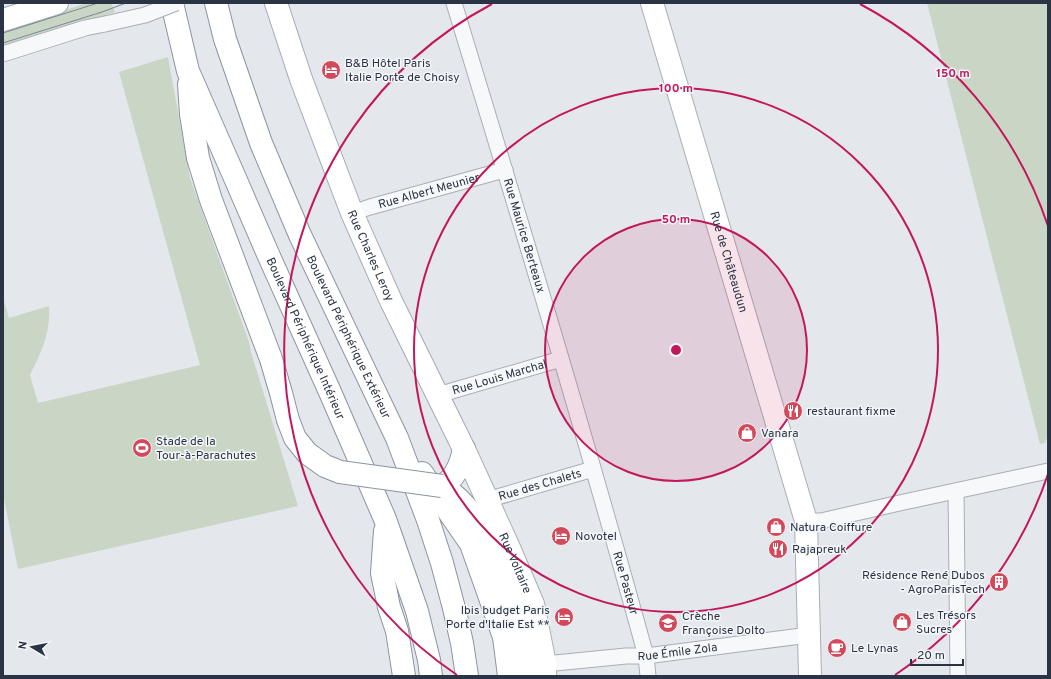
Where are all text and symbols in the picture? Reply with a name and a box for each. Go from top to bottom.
place label: B&B Hôtel Paris Italie Porte de Choisy [345,56,460,86]
hotel icon: B&B Hôtel Paris Italie Porte de Choisy [320,59,342,81]
text: 150 m [936,66,970,82]
text: 100 m [659,81,693,97]
street label: Rue Albert Meunier [377,170,482,213]
street label: Rue Maurice Berteaux [499,177,548,295]
street label: Rue Charles Leroy [343,208,397,304]
street label: Rue de Châteaudun [705,210,751,315]
text: 50 m [662,212,690,228]
street label: Boulevard Périphérique Extérieur [302,253,394,422]
street label: Boulevard Périphérique Intérieur [262,255,348,423]
centre of rings [669,343,683,357]
street label: Rue Louis Marchal [450,357,549,399]
restaurant icon: restaurant fixme [782,400,804,422]
place label: restaurant fixme [807,404,896,420]
shop icon: Vanara [736,422,758,444]
place label: Vanara [761,426,798,442]
place label: Stade de la Tour-à-Parachutes [156,434,256,464]
sports icon: Stade de la Tour-à-Parachutes [131,437,153,459]
street label: Rue des Chalets [497,466,584,505]
shop icon: Natura Coiffure [765,516,787,538]
place label: Natura Coiffure [790,520,872,536]
hotel icon: Novotel [550,525,572,547]
place label: Novotel [575,529,617,545]
street label: Rue Voltaire [494,530,535,596]
restaurant icon: Rajapreuk [767,538,789,560]
place label: Rajapreuk [792,542,847,558]
street label: Rue Pasteur [608,550,641,617]
place label: Résidence René Dubos - AgroParisTech [862,568,985,598]
building icon: Résidence René Dubos - AgroParisTech [988,571,1010,593]
place label: Ibis budget Paris Porte d'Italie Est ** [446,603,550,633]
hotel icon: Ibis budget Paris Porte d'Italie Est ** [553,606,575,628]
place label: Les Trésors Sucres [916,608,976,638]
place label: Crèche Françoise Dolto [682,609,766,639]
shop icon: Les Trésors Sucres [891,611,913,633]
school or university icon: Crèche Françoise Dolto [657,612,679,634]
north arrow [12,627,52,667]
cafe icon: Le Lynas [826,637,848,659]
text: N [16,640,31,651]
street label: Rue Émile Zola [637,640,718,665]
place label: Le Lynas [851,641,898,657]
scale bar [911,641,963,667]
text: 20 m [917,648,945,664]

